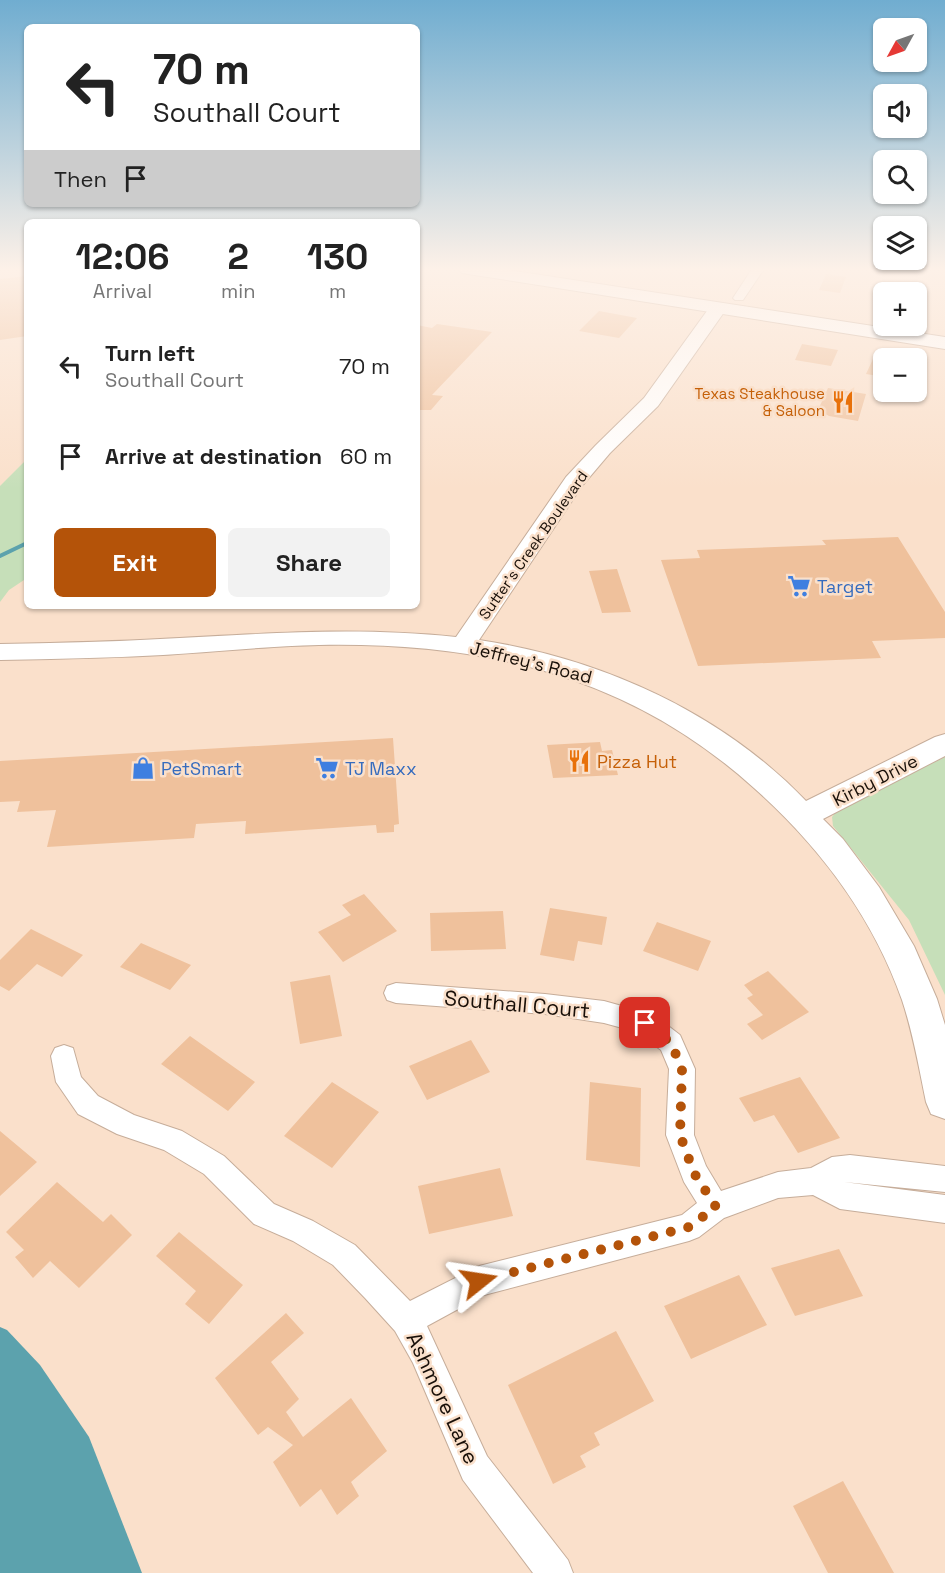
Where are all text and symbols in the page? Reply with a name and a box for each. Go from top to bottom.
north arrow [873,18,927,72]
map controls [873,18,927,402]
text: 70 m [153,43,250,96]
icon: left [54,48,132,126]
button: sound [873,84,927,138]
text: Southall Court [153,95,341,130]
button: search [873,150,927,204]
icon: arrive [119,162,152,195]
text: Then [54,165,107,193]
button: layers [873,216,927,270]
text: 12:06 [76,234,170,280]
text: 2 [228,234,249,280]
text: 130 [307,234,368,280]
text: Arrival [93,278,152,304]
text: min [221,278,255,304]
text: m [329,278,346,304]
button: + [873,282,927,336]
text: Turn left [105,339,195,367]
button: − [873,348,927,402]
icon: left [54,350,87,383]
text: 70 m [339,352,390,380]
text: Southall Court [105,367,244,393]
place label: Texas Steakhouse & Saloon [694,384,825,420]
restaurant icon: Texas Steakhouse & Saloon [830,389,856,415]
icon: arrive [54,440,87,473]
text: Arrive at destination [105,442,322,470]
text: 60 m [340,442,392,470]
street label: Sutter's Creek Boulevard [474,467,592,623]
button: Exit [54,528,216,597]
button: Share [228,528,390,597]
supermarket icon: Target [786,573,812,599]
place label: Target [817,575,873,598]
street label: Jeffrey's Road [468,636,594,688]
restaurant icon: Pizza Hut [566,748,592,774]
street label: Kirby Drive [829,749,921,811]
place label: Pizza Hut [597,750,677,773]
shop icon: PetSmart [130,755,156,781]
supermarket icon: TJ Maxx [314,755,340,781]
place label: PetSmart [161,757,242,780]
place label: TJ Maxx [345,757,417,780]
street label: Southall Court [443,984,591,1024]
pin [619,997,670,1048]
icon: arrive [628,1006,661,1039]
position arrow [447,1249,511,1313]
street label: Ashmore Lane [401,1328,485,1468]

